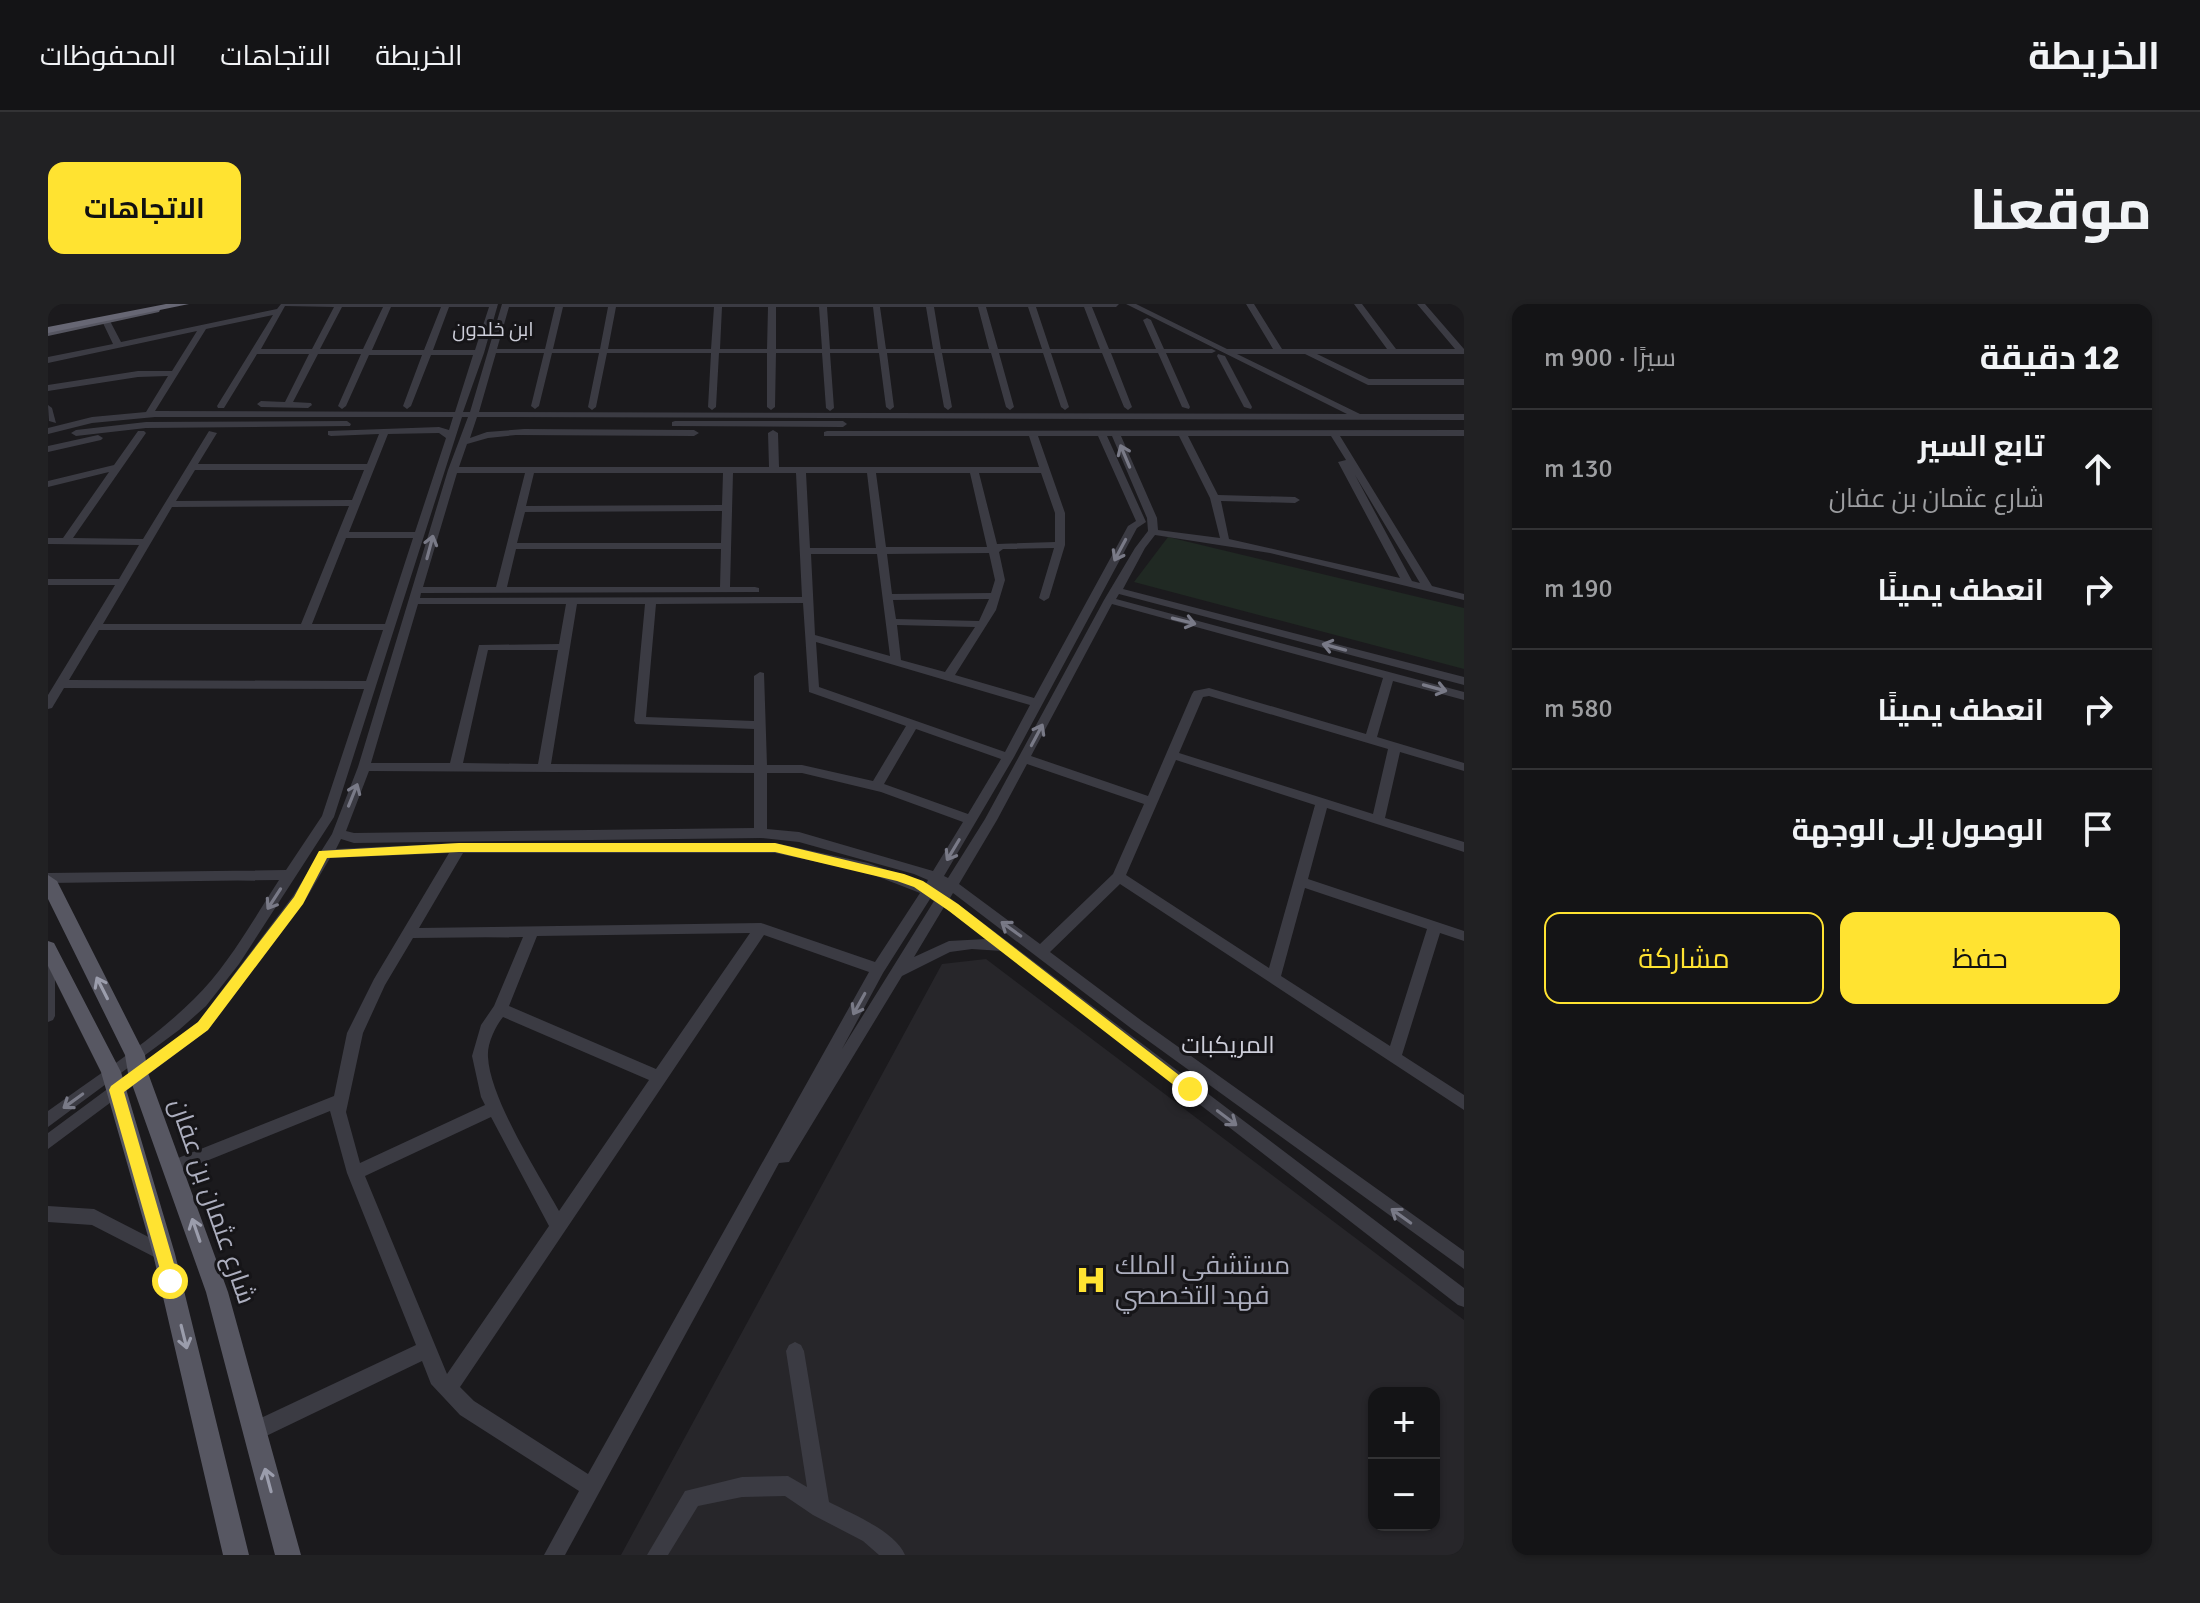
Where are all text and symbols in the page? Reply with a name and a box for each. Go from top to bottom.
text: الخريطة [2028,33,2160,80]
text: المحفوظات [40,39,176,73]
text: الاتجاهات [220,39,331,73]
text: الخريطة [375,39,463,73]
button: الاتجاهات [48,162,241,254]
text: موقعنا [1969,176,2152,245]
district label: ابن خلدون [452,317,534,342]
text: 12 دقيقة [1980,337,2120,379]
text: سيرًا · 900 m [1544,342,1676,374]
text: تابع السير [1918,428,2044,465]
one-way arrow [1116,444,1131,469]
icon: ahead [2076,447,2120,491]
text: 130 m [1544,453,1613,485]
text: شارع عثمان بن عفان [1829,483,2044,515]
one-way arrow [423,535,438,561]
one-way arrow [1112,537,1128,561]
icon: right [2076,567,2120,611]
text: انعطف يمينًا [1877,572,2044,609]
text: 190 m [1544,573,1613,605]
one-way arrow [1170,615,1196,630]
one-way arrow [1322,639,1348,654]
one-way arrow [1422,681,1448,696]
icon: right [2076,687,2120,731]
text: انعطف يمينًا [1877,692,2044,729]
text: 580 m [1544,693,1613,725]
one-way arrow [1029,724,1045,747]
one-way arrow [347,783,361,808]
icon: arrive [2076,807,2120,851]
text: الوصول إلى الوجهة [1792,812,2044,849]
one-way arrow [945,838,961,861]
one-way arrow [266,888,282,910]
button: مشاركة [1544,912,1824,1004]
button: حفظ [1840,912,2120,1004]
one-way arrow [1001,920,1022,937]
one-way arrow [93,977,109,1001]
one-way arrow [850,992,866,1015]
district label: المريكبات [1181,1030,1275,1060]
route end [1172,1071,1208,1107]
one-way arrow [63,1092,84,1109]
street label: شارع عثمان بن عفان [162,1094,262,1308]
one-way arrow [1216,1109,1237,1126]
one-way arrow [1390,1208,1412,1224]
one-way arrow [187,1218,202,1243]
place label: مستشفى الملك فهد التخصصي [1115,1250,1290,1314]
route start [152,1263,188,1299]
hospital icon: مستشفى الملك فهد التخصصي [1074,1263,1108,1297]
one-way arrow [177,1324,192,1349]
map controls [1368,1387,1440,1531]
button: + [1368,1387,1440,1459]
button: − [1368,1459,1440,1531]
one-way arrow [259,1467,274,1493]

